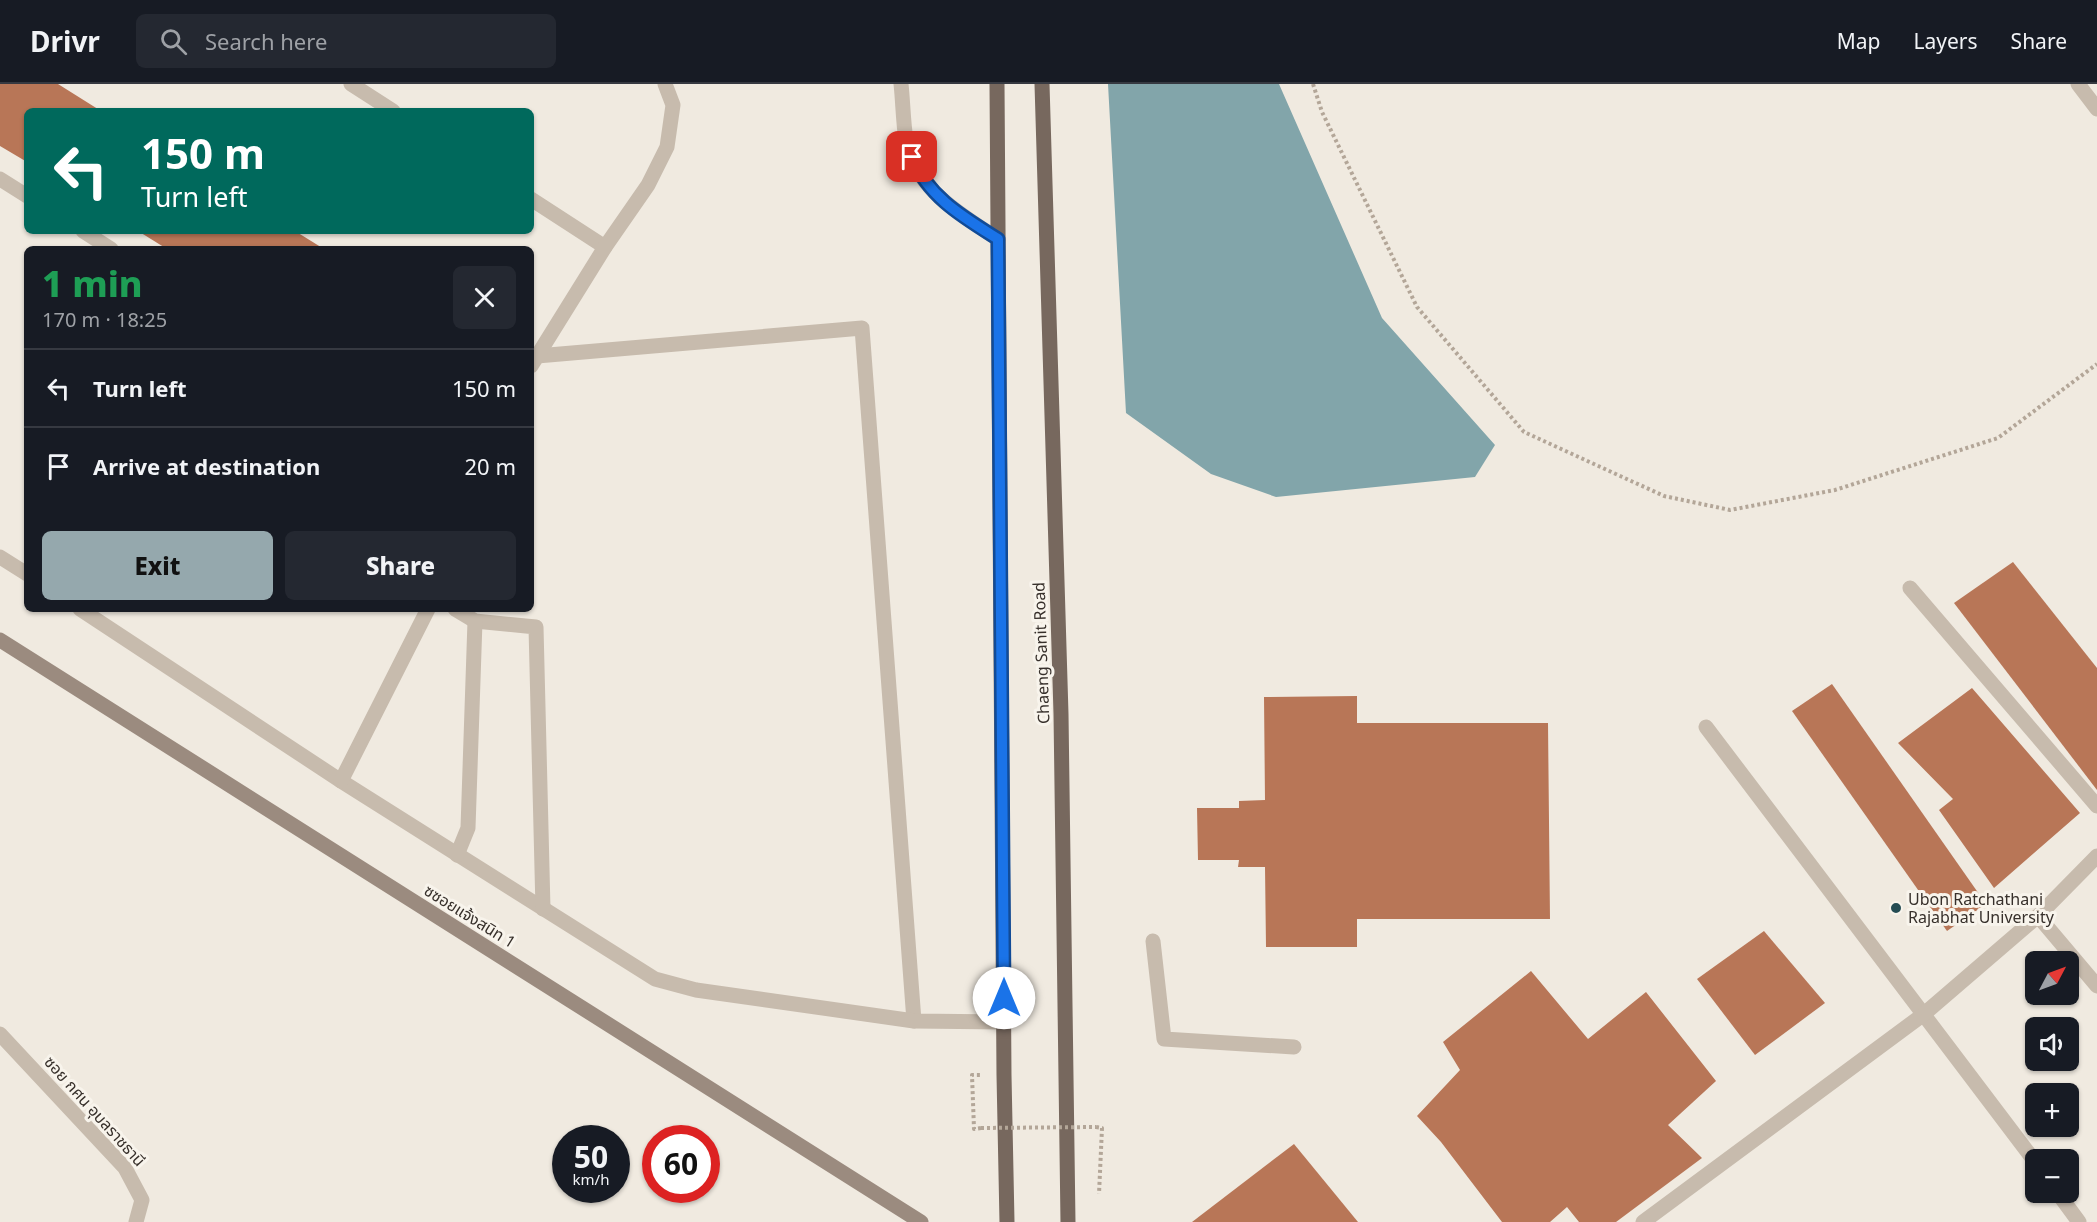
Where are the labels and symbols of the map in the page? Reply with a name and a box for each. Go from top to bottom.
pin [886,131,937,182]
street label: Chaeng Sanit Road [1028,582,1054,724]
street label: ซซอยแจ้งสนิท 1 [420,879,520,953]
place label: Ubon Ratchathani Rajabhat University [1908,888,2055,928]
marker: Ubon Ratchathani Rajabhat University [1889,901,1903,915]
north arrow [2025,951,2079,1005]
position arrow [972,966,1036,1030]
street label: ซอย กศน อุบลราชธานี [39,1051,151,1171]
speed limit sign: 60 [642,1125,720,1203]

